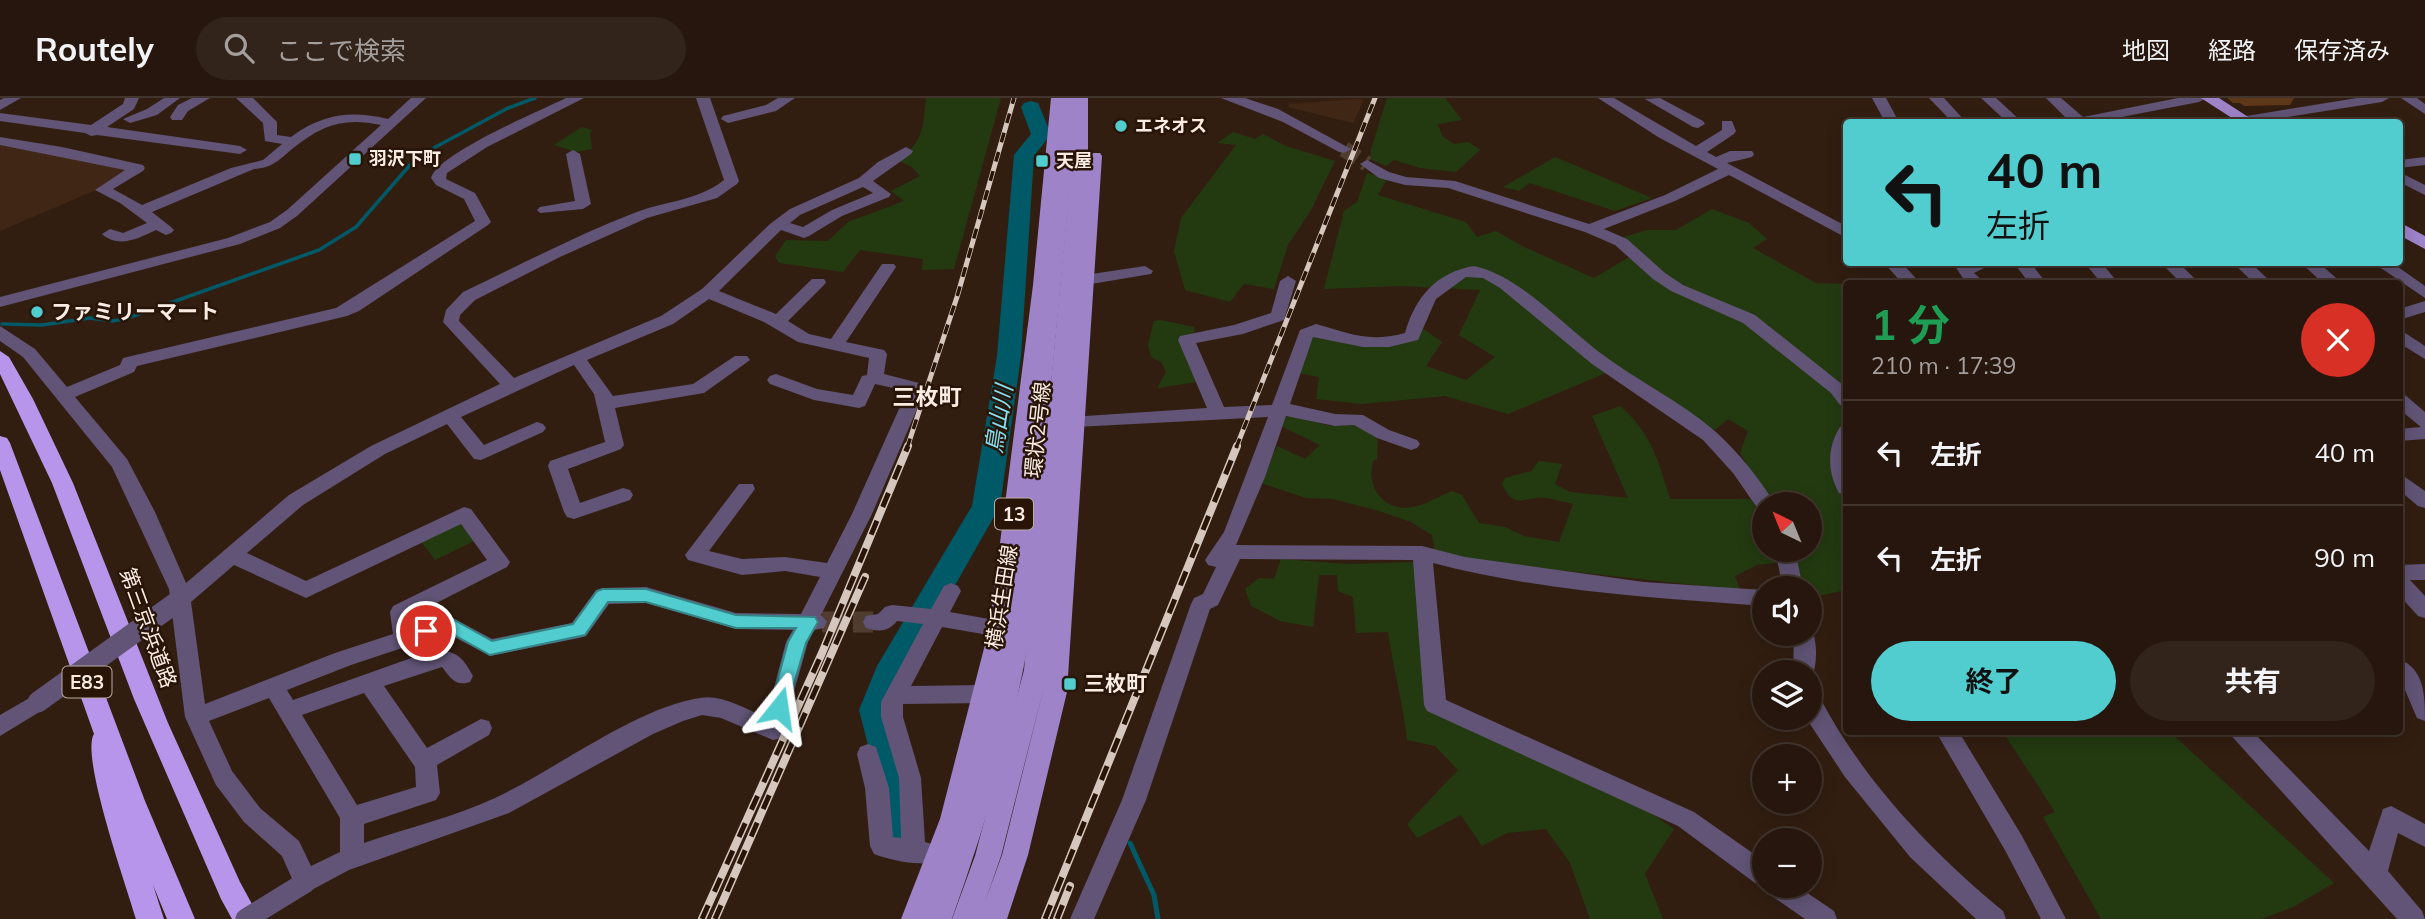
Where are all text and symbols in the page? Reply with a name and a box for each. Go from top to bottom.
search box [196,17,686,80]
text: Routely [35,28,154,69]
icon: search [220,29,258,67]
text: ここで検索 [276,34,406,67]
text: 地図 [2122,35,2170,65]
text: 経路 [2208,35,2256,65]
text: 保存済み [2294,35,2390,65]
place label: エネオス [1135,114,1207,137]
marker: エネオス [1113,118,1129,134]
text: 40 m [1986,139,2102,200]
place label: 羽沢下町 [369,147,441,170]
icon: left [1871,147,1962,238]
place label: 天屋 [1056,149,1092,172]
marker: 羽沢下町 [347,151,363,167]
marker: 天屋 [1034,153,1050,169]
text: 左折 [1986,205,2050,245]
place label: ファミリーマート [51,298,219,324]
text: 1 分 [1871,298,1950,351]
button: close [2301,303,2375,377]
marker: ファミリーマート [29,304,45,320]
text: 210 m · 17:39 [1871,351,2016,380]
water label: 鳥山川 [979,380,1019,455]
street label: 環状2号線 [1019,380,1055,479]
district label: 三枚町 [893,382,962,411]
icon: left [1871,434,1909,472]
text: 40 m [2314,436,2375,469]
text: 左折 [1930,438,1982,471]
north arrow [1752,492,1822,562]
map controls [1752,492,1822,898]
road number: 13 [995,498,1033,530]
icon: left [1871,539,1909,577]
text: 90 m [2314,541,2375,574]
street label: 横浜生田線 [980,543,1022,651]
text: 左折 [1930,543,1982,576]
street label: 第三京浜道路 [115,564,183,691]
button: sound [1752,576,1822,646]
pin [396,601,456,661]
icon: arrive [407,612,445,650]
button: 終了 [1871,641,2116,721]
button: 共有 [2130,641,2375,721]
button: layers [1752,660,1822,730]
road number: E83 [62,666,112,698]
place label: 三枚町 [1084,670,1147,696]
position arrow [742,671,816,745]
marker: 三枚町 [1062,676,1078,692]
button: + [1752,744,1822,814]
button: − [1752,828,1822,898]

